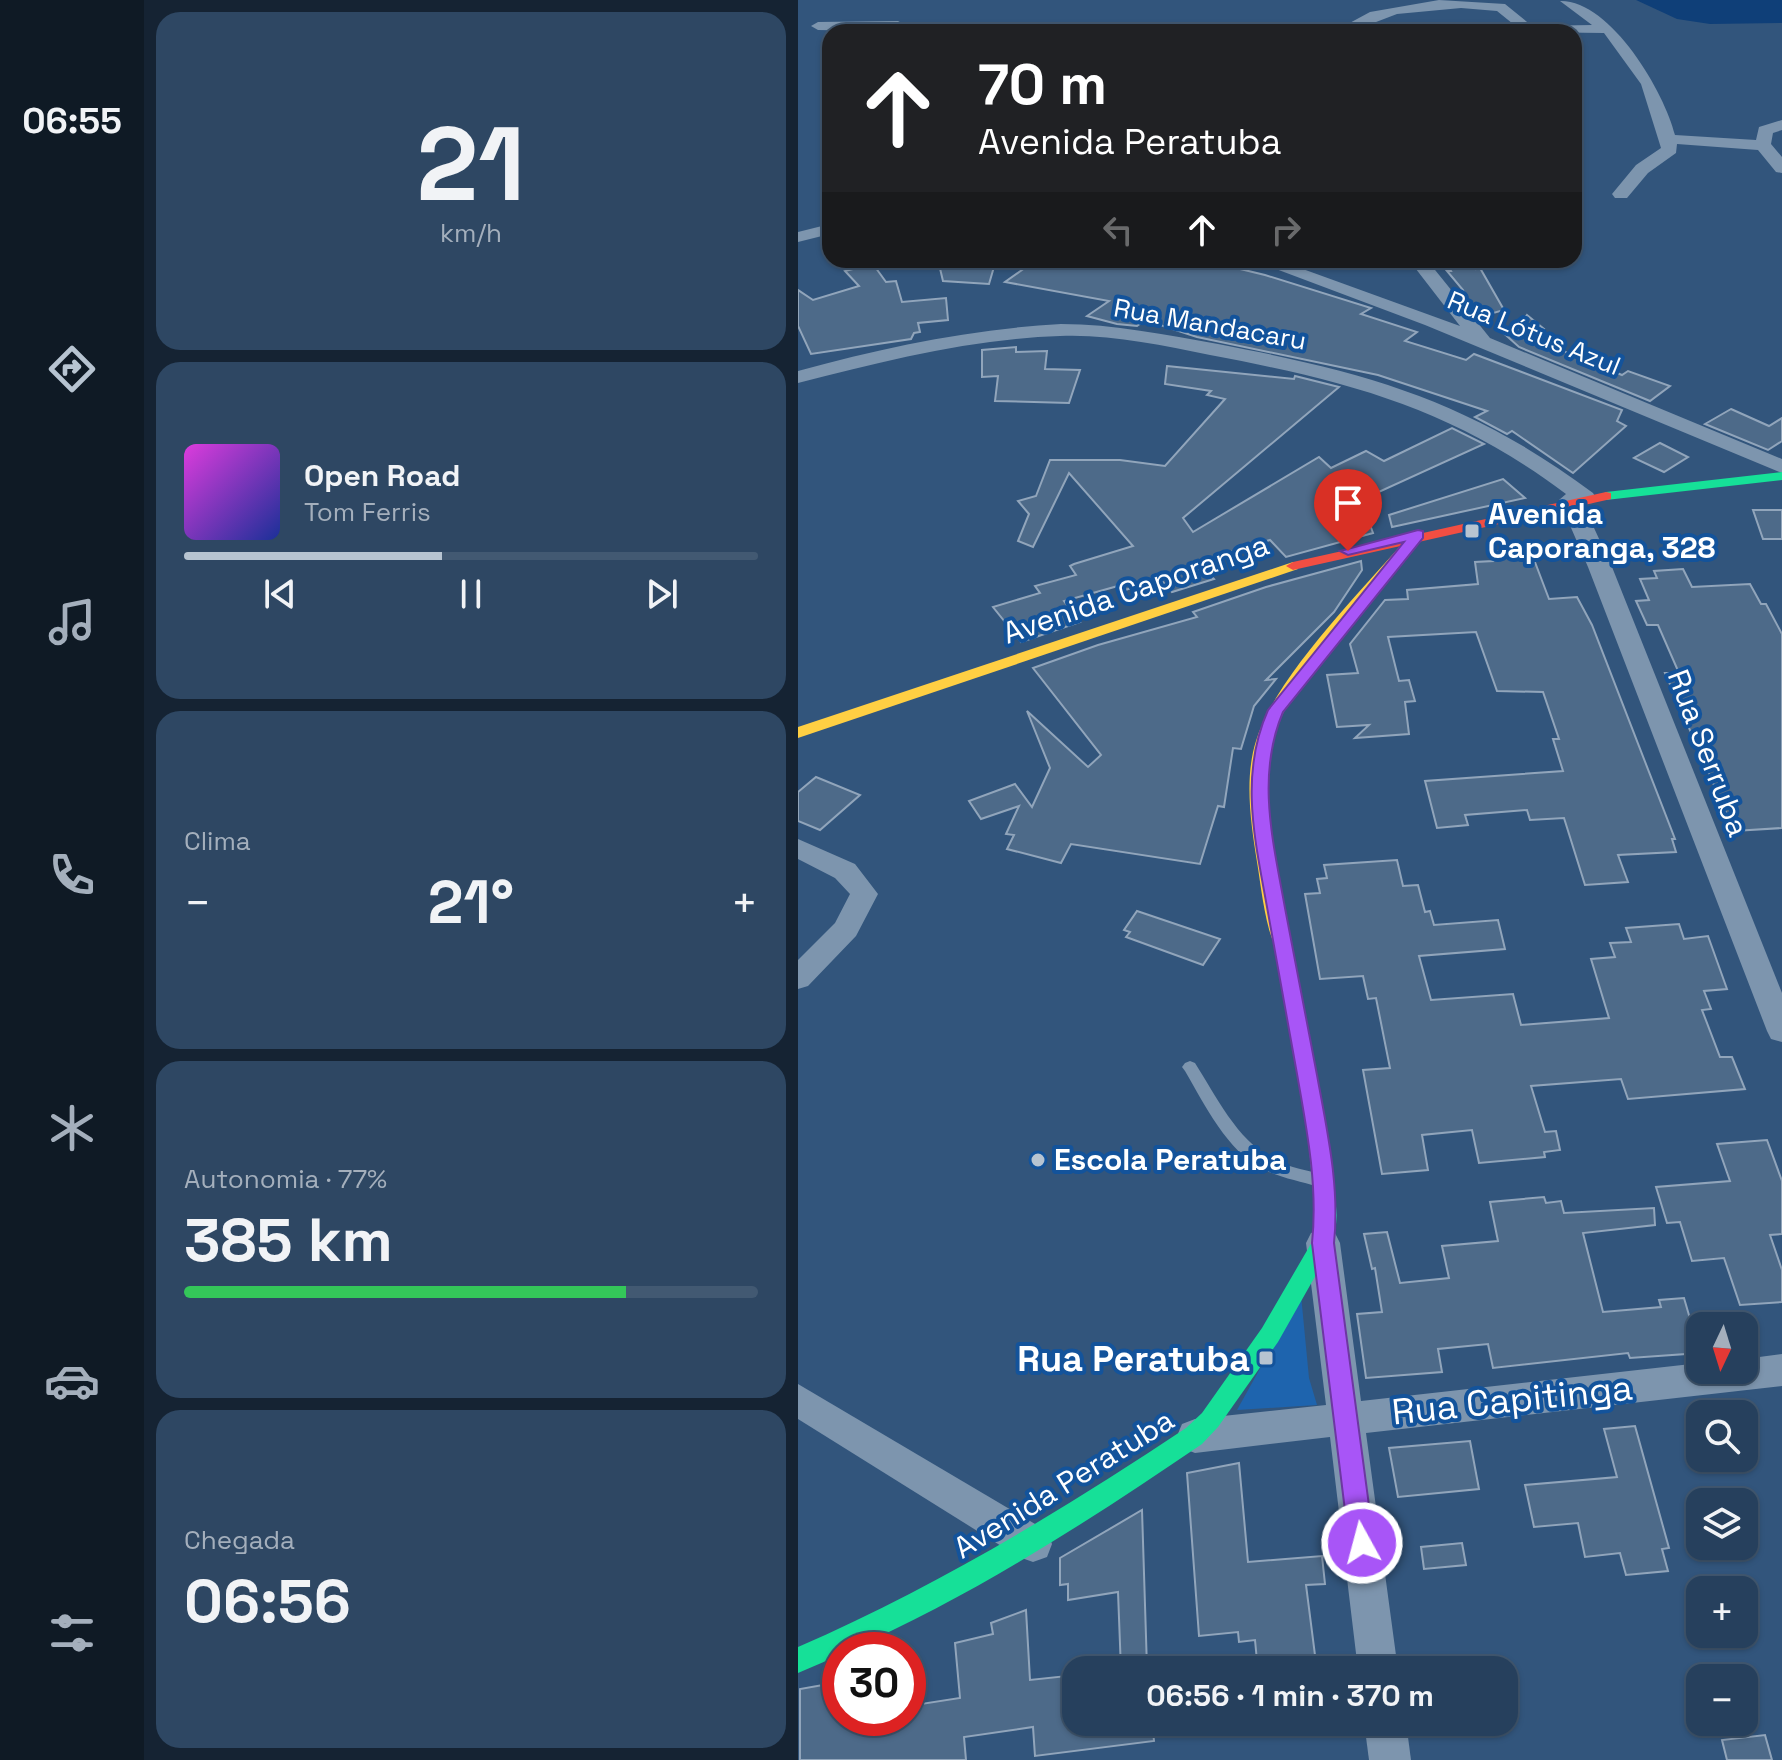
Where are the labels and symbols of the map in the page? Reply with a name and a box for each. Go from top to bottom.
street label: Rua Lótus Azul [1442,283,1626,383]
street label: Rua Mandacaru [1111,290,1309,358]
pin [1314,469,1382,551]
place label: Avenida Caporanga, 328 [1488,494,1716,567]
marker: Avenida Caporanga, 328 [1463,522,1481,540]
street label: Avenida Caporanga [998,525,1274,652]
street label: Rua Serruba [1659,664,1758,842]
place label: Escola Peratuba [1054,1140,1287,1179]
marker: Escola Peratuba [1029,1151,1047,1169]
north arrow [1686,1312,1758,1384]
place label: Rua Peratuba [1017,1336,1250,1382]
marker: Rua Peratuba [1257,1349,1275,1367]
street label: Rua Capitinga [1389,1364,1635,1436]
street label: Avenida Peratuba [946,1400,1181,1567]
position arrow [1320,1501,1404,1585]
speed limit sign: 30 [822,1632,926,1736]

